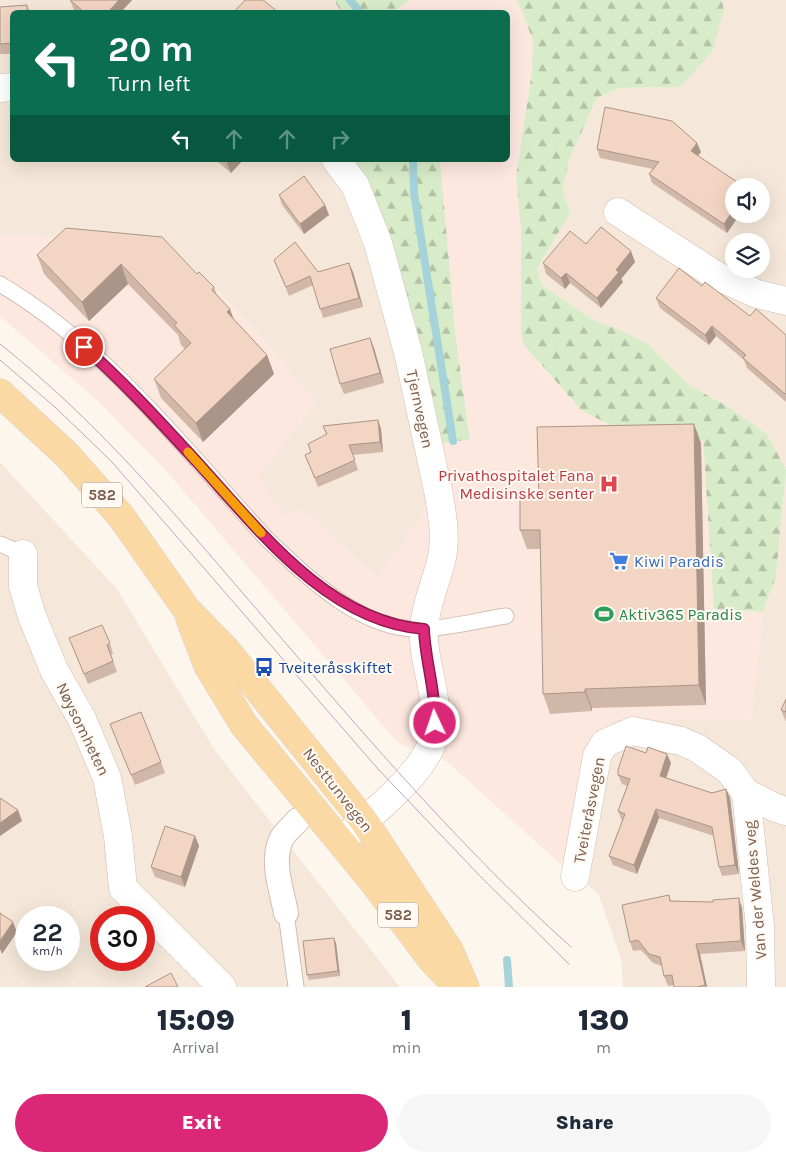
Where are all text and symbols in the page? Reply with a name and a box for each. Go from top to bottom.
text: 20 m [108,29,193,70]
icon: left [25,30,90,95]
text: Turn left [108,71,191,97]
icon: left [167,125,195,153]
icon: ahead [220,125,248,153]
icon: ahead [273,125,301,153]
icon: right [326,125,354,153]
map controls [725,178,770,278]
button: sound [725,178,770,223]
button: layers [725,233,770,278]
pin [63,326,105,368]
icon: arrive [70,333,98,361]
street label: Tjernvegen [402,368,438,450]
place label: Privathospitalet Fana Medisinske senter [438,466,594,503]
hospital icon: Privathospitalet Fana Medisinske senter [598,473,620,495]
road number: 582 [82,482,122,508]
supermarket icon: Kiwi Paradis [608,550,630,572]
place label: Kiwi Paradis [634,552,724,571]
sports icon: Aktiv365 Paradis [593,603,615,625]
place label: Aktiv365 Paradis [619,605,742,624]
bus stop icon: Tveiteråsskiftet [253,656,275,678]
place label: Tveiteråsskiftet [279,658,392,677]
street label: Nøysomheten [52,679,114,779]
position arrow [408,696,460,748]
street label: Nesttunvegen [299,744,377,836]
street label: Tveiteråsvegen [569,755,609,865]
street label: Van der Weldes veg [739,820,771,960]
road number: 582 [378,902,418,928]
speed limit sign: 30 [90,906,155,971]
text: 22 [32,918,63,947]
text: km/h [32,944,63,958]
text: 15:09 [157,1002,235,1038]
text: 1 [401,1002,412,1038]
text: 130 [578,1002,629,1038]
text: Arrival [172,1038,219,1057]
text: min [392,1038,421,1057]
text: m [596,1038,611,1057]
button: Exit [15,1094,388,1152]
button: Share [398,1094,771,1152]

